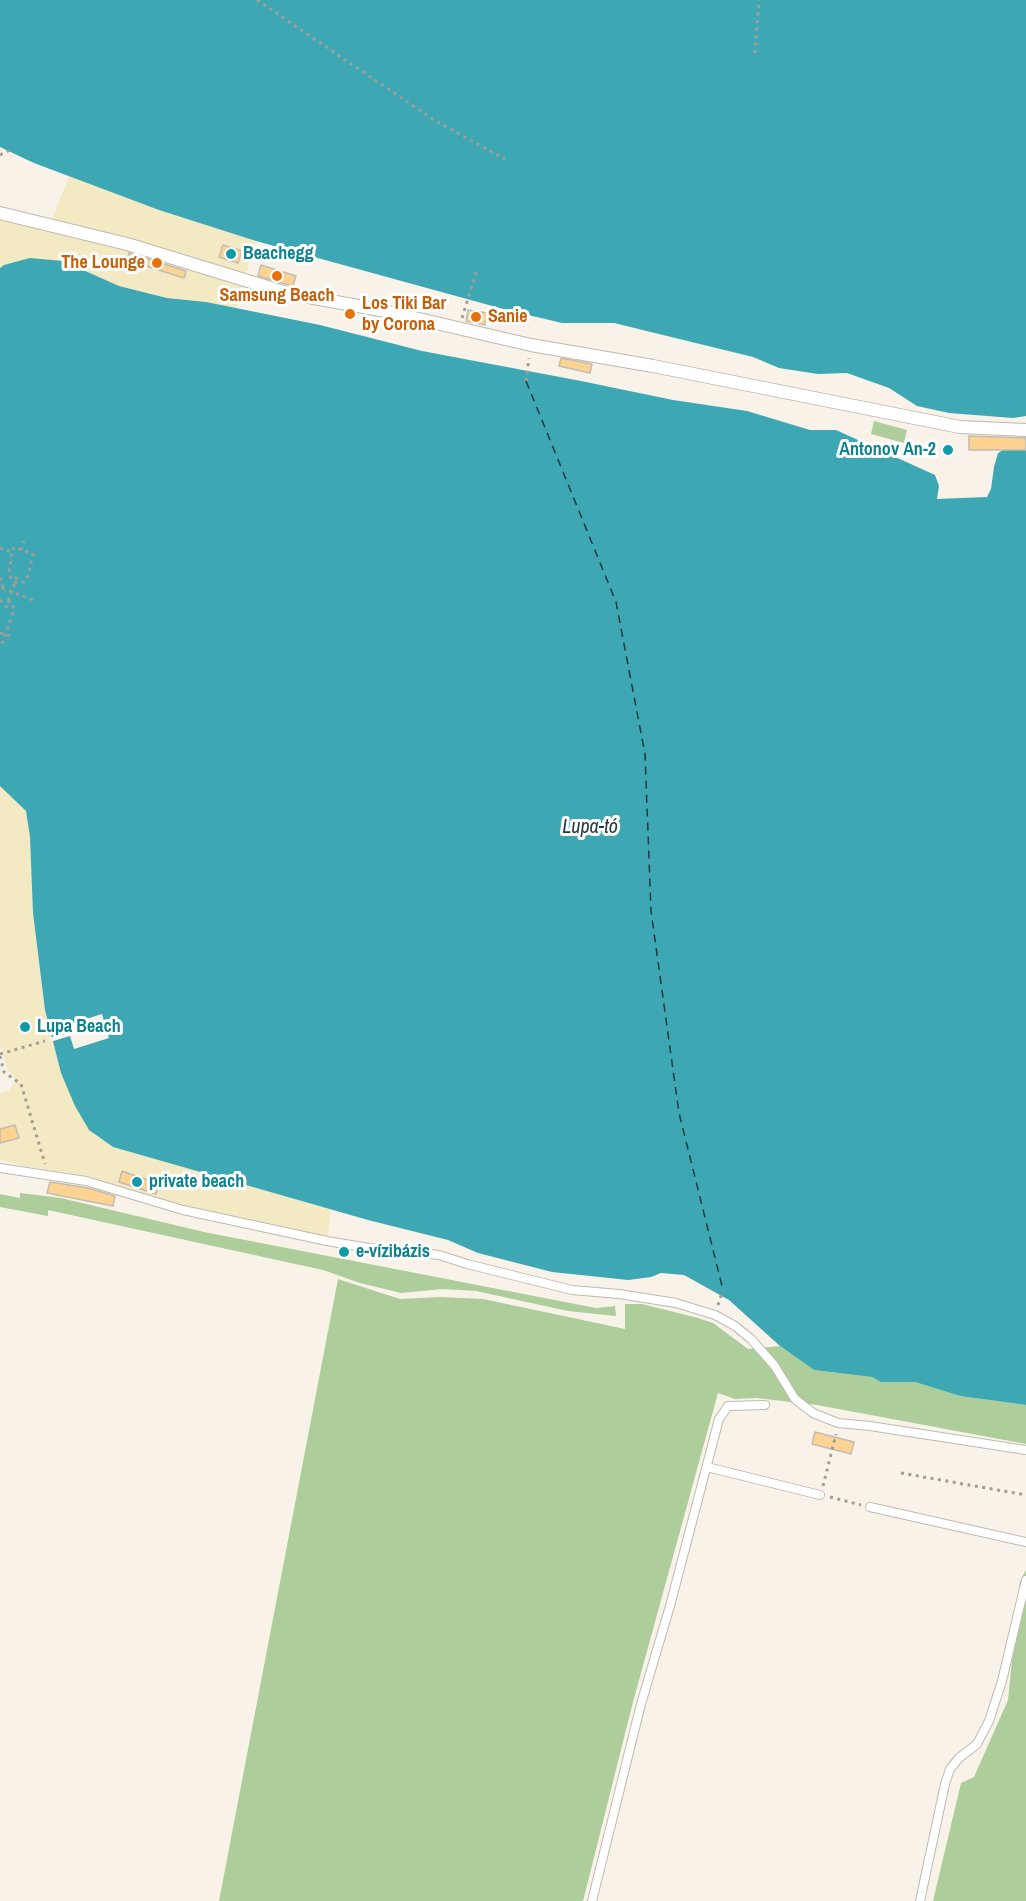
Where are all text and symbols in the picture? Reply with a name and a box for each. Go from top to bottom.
place label: Beachegg [243,243,314,265]
marker: Beachegg [224,247,238,261]
place label: The Lounge [61,252,145,274]
marker: The Lounge [150,256,164,270]
marker: Samsung Beach [270,269,284,283]
place label: Samsung Beach [220,285,334,307]
place label: Los Tiki Bar by Corona [362,293,446,336]
place label: Sanie [488,306,527,328]
marker: Los Tiki Bar by Corona [343,307,357,321]
marker: Sanie [469,310,483,324]
place label: Antonov An-2 [839,439,936,461]
marker: Antonov An-2 [941,443,955,457]
water label: Lupa-tó [562,816,618,840]
place label: Lupa Beach [37,1016,121,1038]
marker: Lupa Beach [18,1020,32,1034]
place label: private beach [149,1171,244,1193]
marker: private beach [130,1175,144,1189]
place label: e-vízibázis [356,1241,430,1263]
marker: e-vízibázis [337,1245,351,1259]

